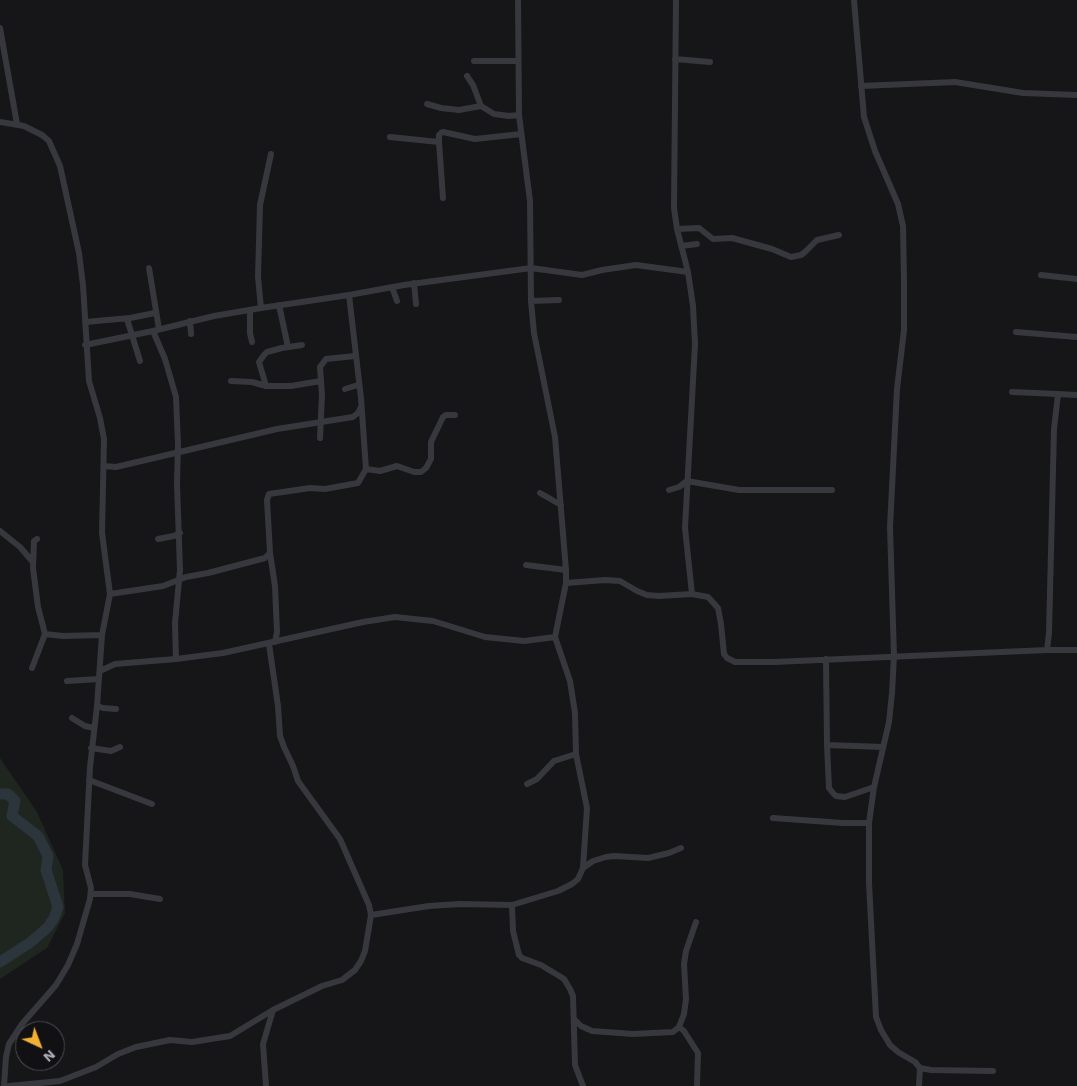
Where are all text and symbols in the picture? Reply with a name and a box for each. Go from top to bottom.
north arrow [15,1021,65,1071]
text: N [40,1047,59,1066]

